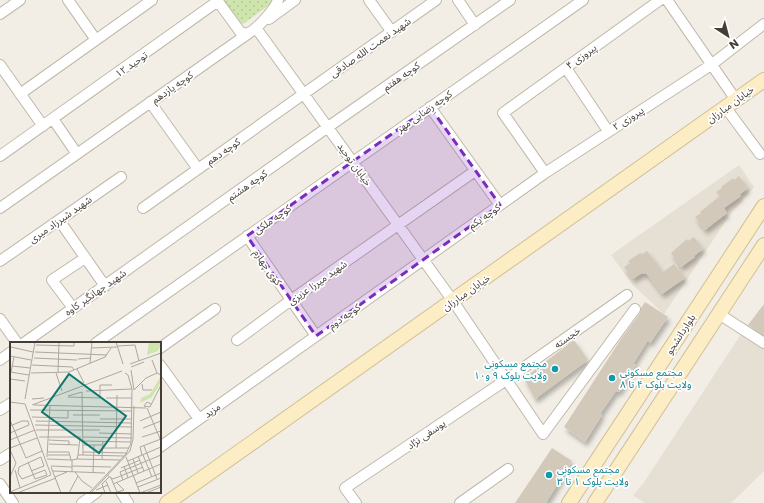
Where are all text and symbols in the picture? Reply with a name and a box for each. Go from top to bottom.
street label: شهید نعمت الله صادقی [327,14,414,81]
north arrow [708,16,748,56]
text: N [726,35,742,53]
street label: پیروزی ۴ [563,40,600,73]
street label: توحید ۱۲ [112,48,151,81]
street label: کوچه هفتم [380,58,424,95]
street label: کوچه یازدهم [148,67,197,107]
street label: خیابان مبارزان [703,82,757,127]
street label: کوچه رضایی مهر [393,86,456,137]
street label: پیروزی ۲ [610,103,647,134]
street label: کوچه دهم [203,134,244,169]
street label: خیابان توحید [334,140,376,189]
street label: کوچه هشتم [224,166,271,205]
street label: شهید شیرزاد میری [26,192,95,247]
street label: کوچه یکم [465,199,504,233]
street label: کوچه ملکی [250,200,295,238]
street label: کوی چهارم [249,246,286,290]
street label: شهید میرزا عزیزی [285,256,350,308]
street label: شهید جهانگیر کاوه [61,265,129,319]
street label: خیابان مبارزان [439,270,493,314]
street label: کوچه دوم [325,299,365,334]
street label: بلواردانشجو [662,311,699,357]
street label: خجسته [551,323,584,352]
inset map [10,342,161,493]
place label: مجتمع مسکونی ولایت بلوک ۹ و۱۰ [474,356,547,383]
marker: مجتمع مسکونی ولایت بلوک ۹ و۱۰ [550,364,560,374]
place label: مجتمع مسکونی ولایت بلوک ۴ تا ۸ [620,365,691,392]
marker: مجتمع مسکونی ولایت بلوک ۴ تا ۸ [607,373,617,383]
street label: مزید [201,399,224,421]
street label: یوسفی نژاد [404,416,449,453]
place label: مجتمع مسکونی ولایت یلوک ۱ تا ۳ [557,462,629,489]
marker: مجتمع مسکونی ولایت یلوک ۱ تا ۳ [544,470,554,480]

